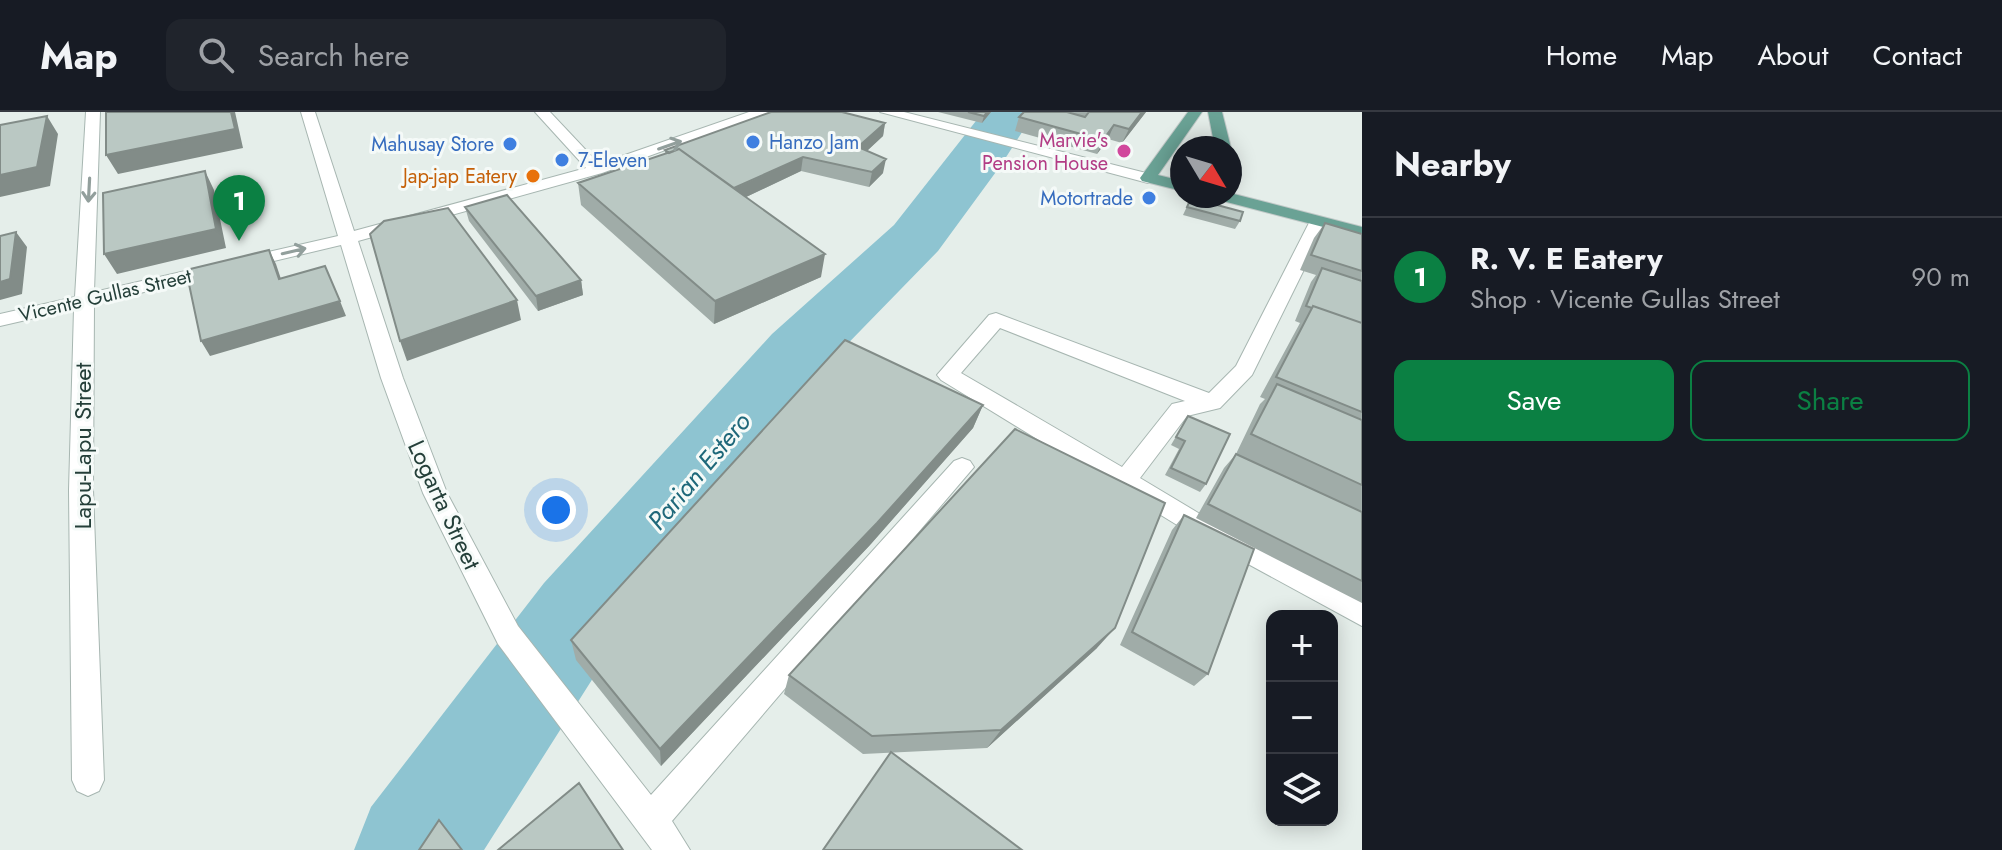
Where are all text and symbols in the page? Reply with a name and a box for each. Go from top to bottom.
search box [166,19,726,91]
text: Map [40,28,118,83]
icon: search [194,33,238,77]
text: Search here [258,34,410,77]
text: Home [1546,35,1617,76]
text: Map [1661,35,1713,76]
text: About [1757,35,1829,76]
text: Contact [1873,35,1962,76]
place label: Marvie's Pension House [982,126,1108,178]
place label: Hanzo Jam [769,128,859,157]
place label: Mahusay Store [371,130,494,159]
marker: Hanzo Jam [744,133,762,151]
marker: Mahusay Store [501,135,519,153]
one-way arrow [657,136,682,151]
north arrow [1170,136,1242,208]
text: Nearby [1394,140,1511,189]
marker: Marvie's Pension House [1115,142,1133,160]
place label: 7-Eleven [578,146,648,175]
marker: 7-Eleven [553,151,571,169]
place label: Jap-jap Eatery [400,162,517,191]
marker: Jap-jap Eatery [524,167,542,185]
pin: 1 [213,175,265,241]
one-way arrow [82,176,97,203]
place label: Motortrade [1040,184,1133,213]
marker: Motortrade [1140,189,1158,207]
text: R. V. E Eatery [1470,237,1663,280]
one-way arrow [281,243,306,258]
text: 1 [1413,258,1427,296]
text: 90 m [1911,258,1970,296]
street label: Vicente Gullas Street [16,261,195,329]
text: Shop · Vicente Gullas Street [1470,280,1780,318]
button: Save [1394,360,1674,441]
button: Share [1690,360,1970,441]
street label: Lapu-Lapu Street [65,362,100,529]
water label: Parian Estero [638,404,760,538]
street label: Logarta Street [399,434,490,575]
your location [536,490,576,530]
map controls [1266,610,1338,826]
button: + [1266,610,1338,682]
button: − [1266,682,1338,754]
button: layers [1266,754,1338,826]

